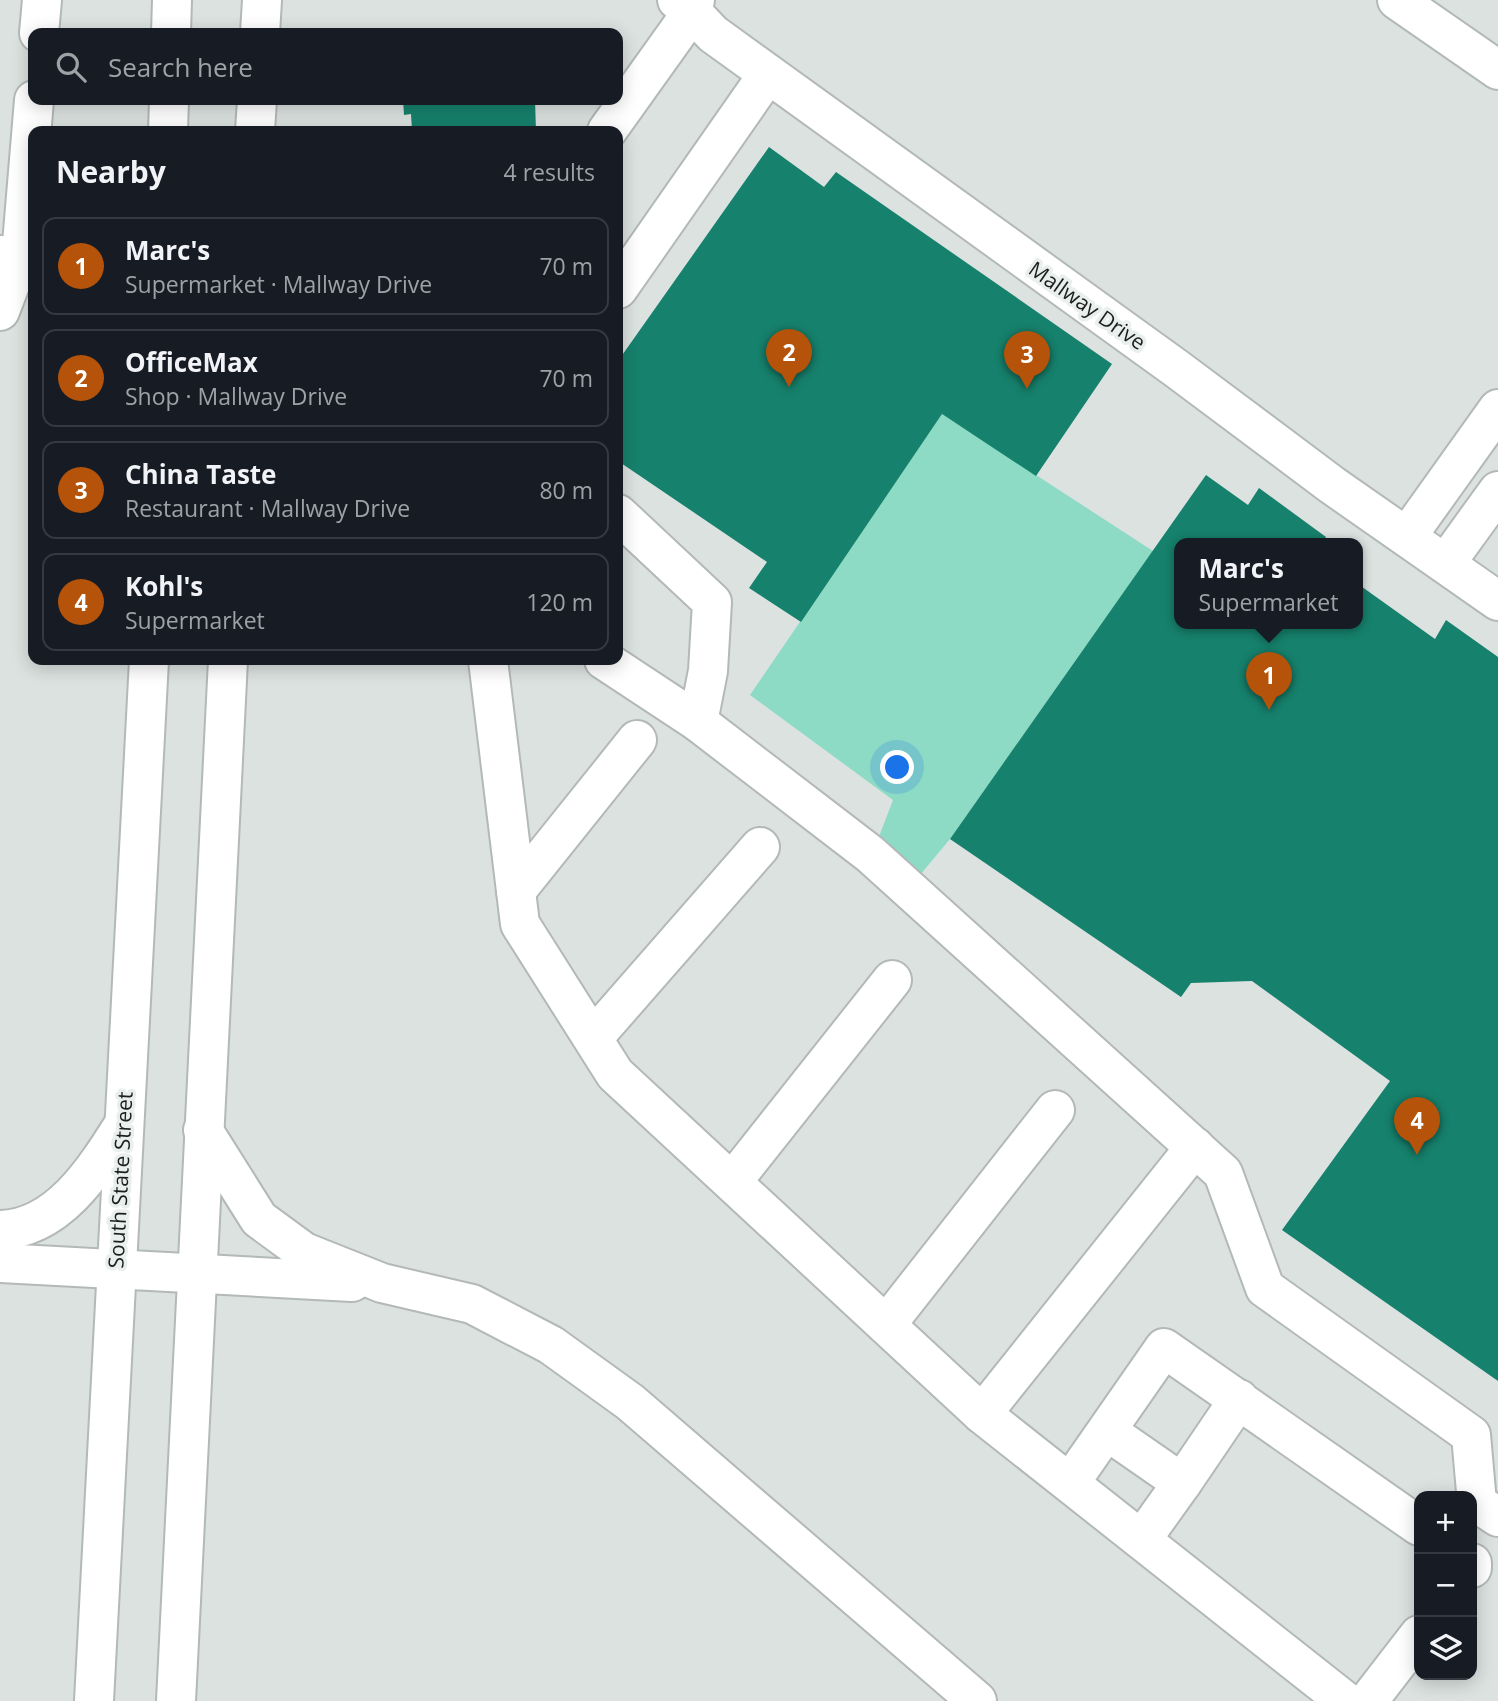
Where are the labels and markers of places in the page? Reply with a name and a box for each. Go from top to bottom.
pin: 2 [766,329,812,387]
pin: 3 [1004,331,1050,389]
pin: 1 [1246,652,1292,710]
pin: 4 [1394,1097,1440,1155]

